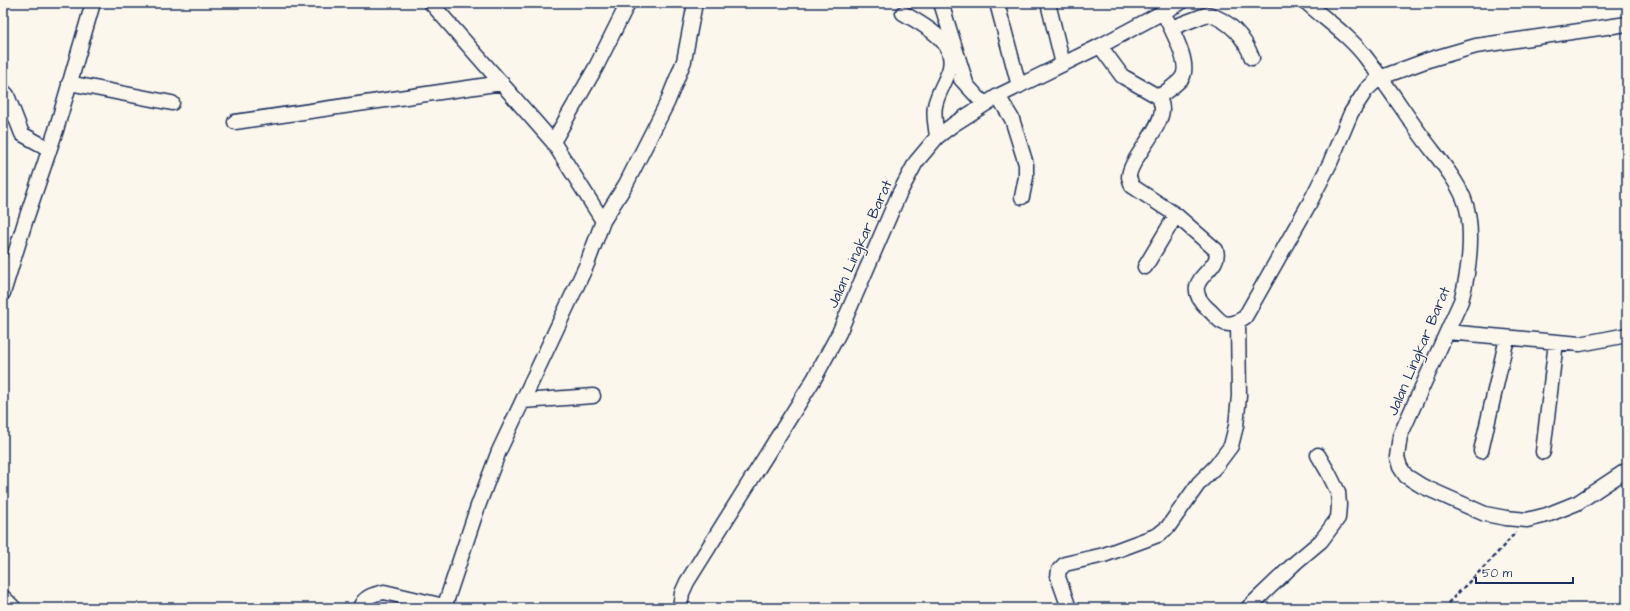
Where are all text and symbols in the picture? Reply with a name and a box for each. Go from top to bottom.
street label: Jalan Lingkar Barat [822,177,899,312]
street label: Jalan Lingkar Barat [1382,283,1457,419]
scale bar [1476,559,1573,585]
text: 50 m [1482,565,1513,582]

